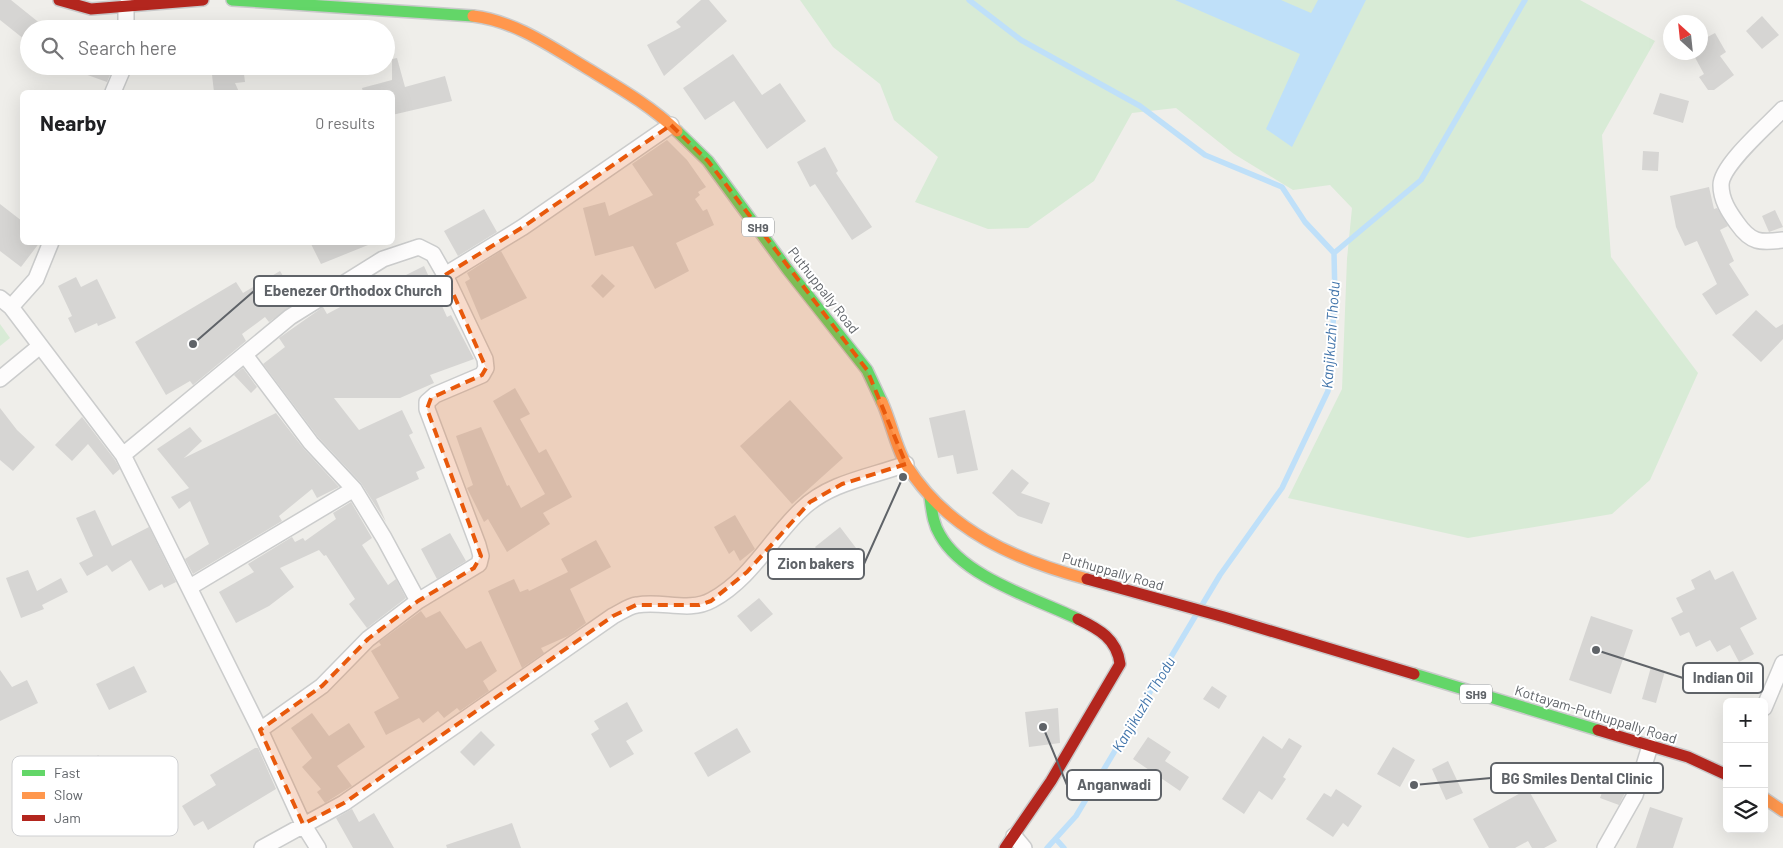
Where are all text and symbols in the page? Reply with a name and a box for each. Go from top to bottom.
north arrow [1663,15,1708,60]
search box [20,20,395,75]
icon: search [38,34,66,62]
text: Search here [78,36,177,59]
text: Nearby [40,110,106,135]
text: 0 results [315,113,375,132]
road number: SH9 [742,218,774,236]
street label: Puthuppally Road [785,243,863,337]
callout: Ebenezer Orthodox Church [254,276,452,306]
text: Ebenezer Orthodox Church [264,281,442,299]
water label: Kanjikuzhi Thodu [1317,281,1343,389]
street label: Puthuppally Road [1060,548,1166,594]
callout: Zion bakers [768,549,864,579]
text: Zion bakers [778,554,855,572]
water label: Kanjikuzhi Thodu [1108,653,1178,755]
callout: Indian Oil [1683,663,1763,693]
text: Indian Oil [1693,668,1753,686]
street label: Kottayam-Puthuppally Road [1513,681,1679,747]
road number: SH9 [1460,684,1492,704]
map controls [1723,698,1768,833]
button: + [1723,698,1768,743]
button: − [1723,743,1768,788]
legend [12,756,178,836]
callout: BG Smiles Dental Clinic [1491,763,1663,793]
text: Fast [54,764,80,781]
text: BG Smiles Dental Clinic [1501,769,1653,787]
callout: Anganwadi [1067,770,1161,800]
text: Anganwadi [1077,775,1151,793]
text: Slow [54,786,83,803]
button: layers [1723,788,1768,833]
text: Jam [54,809,81,826]

